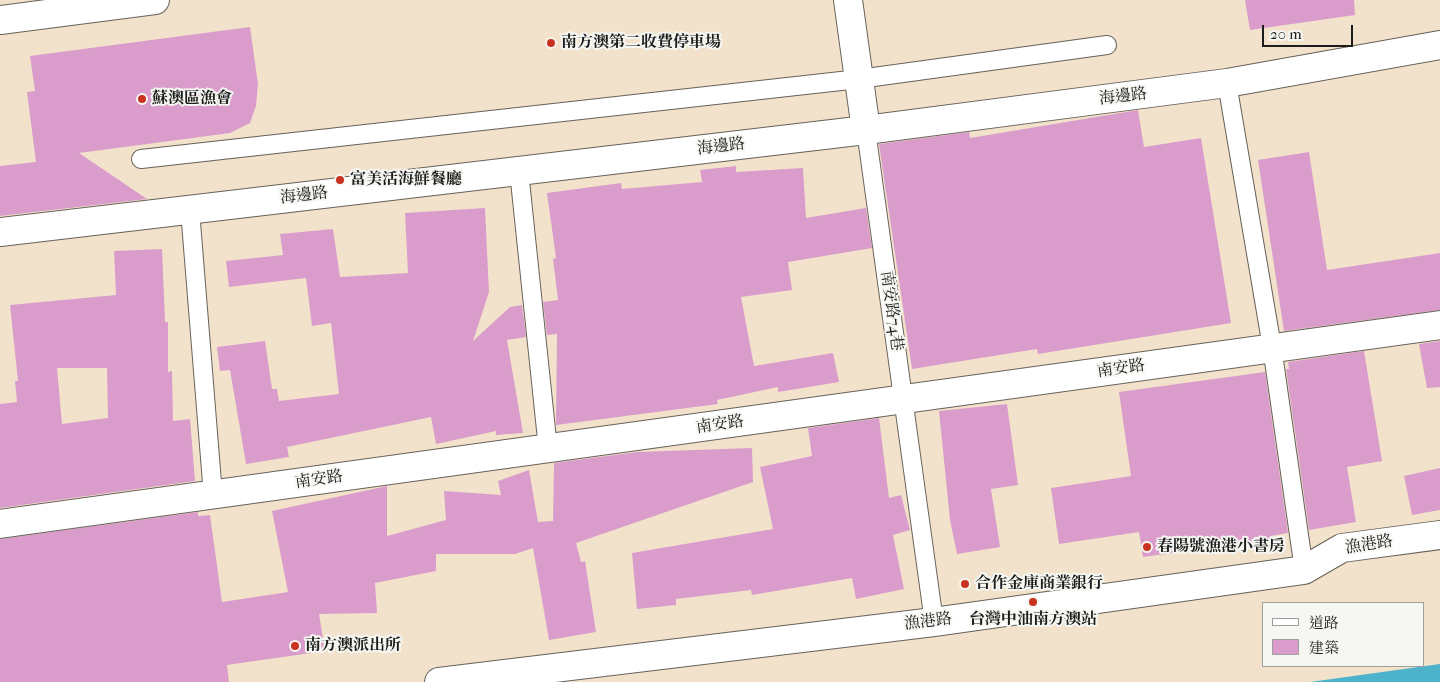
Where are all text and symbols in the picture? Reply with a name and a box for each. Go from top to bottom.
scale bar [1265,15,1356,47]
text: 20 m [1270,25,1302,43]
place label: 南方澳第二收費停車場 [561,33,721,53]
marker: 南方澳第二收費停車場 [545,37,557,49]
street label: 海邊路 [1098,85,1148,109]
place label: 蘇澳區漁會 [152,89,232,109]
marker: 蘇澳區漁會 [136,93,148,105]
street label: 海邊路 [696,135,746,159]
place label: 富美活海鮮餐廳 [350,170,462,190]
marker: 富美活海鮮餐廳 [334,174,346,186]
street label: 海邊路 [279,184,329,208]
street label: 南安路74巷 [876,270,906,352]
street label: 南安路 [1096,356,1146,382]
street label: 南安路 [695,412,745,438]
street label: 南安路 [294,467,344,493]
street label: 漁港路 [1344,532,1394,558]
place label: 春陽號漁港小書房 [1157,537,1285,557]
marker: 春陽號漁港小書房 [1141,541,1153,553]
place label: 合作金庫商業銀行 [975,574,1103,594]
marker: 合作金庫商業銀行 [959,578,971,590]
marker: 台灣中油南方澳站 [1027,596,1039,608]
legend [1262,602,1425,667]
street label: 漁港路 [903,610,953,634]
place label: 台灣中油南方澳站 [969,610,1097,630]
text: 道路 [1309,614,1339,632]
place label: 南方澳派出所 [305,636,401,656]
text: 建築 [1309,639,1339,657]
marker: 南方澳派出所 [289,640,301,652]

